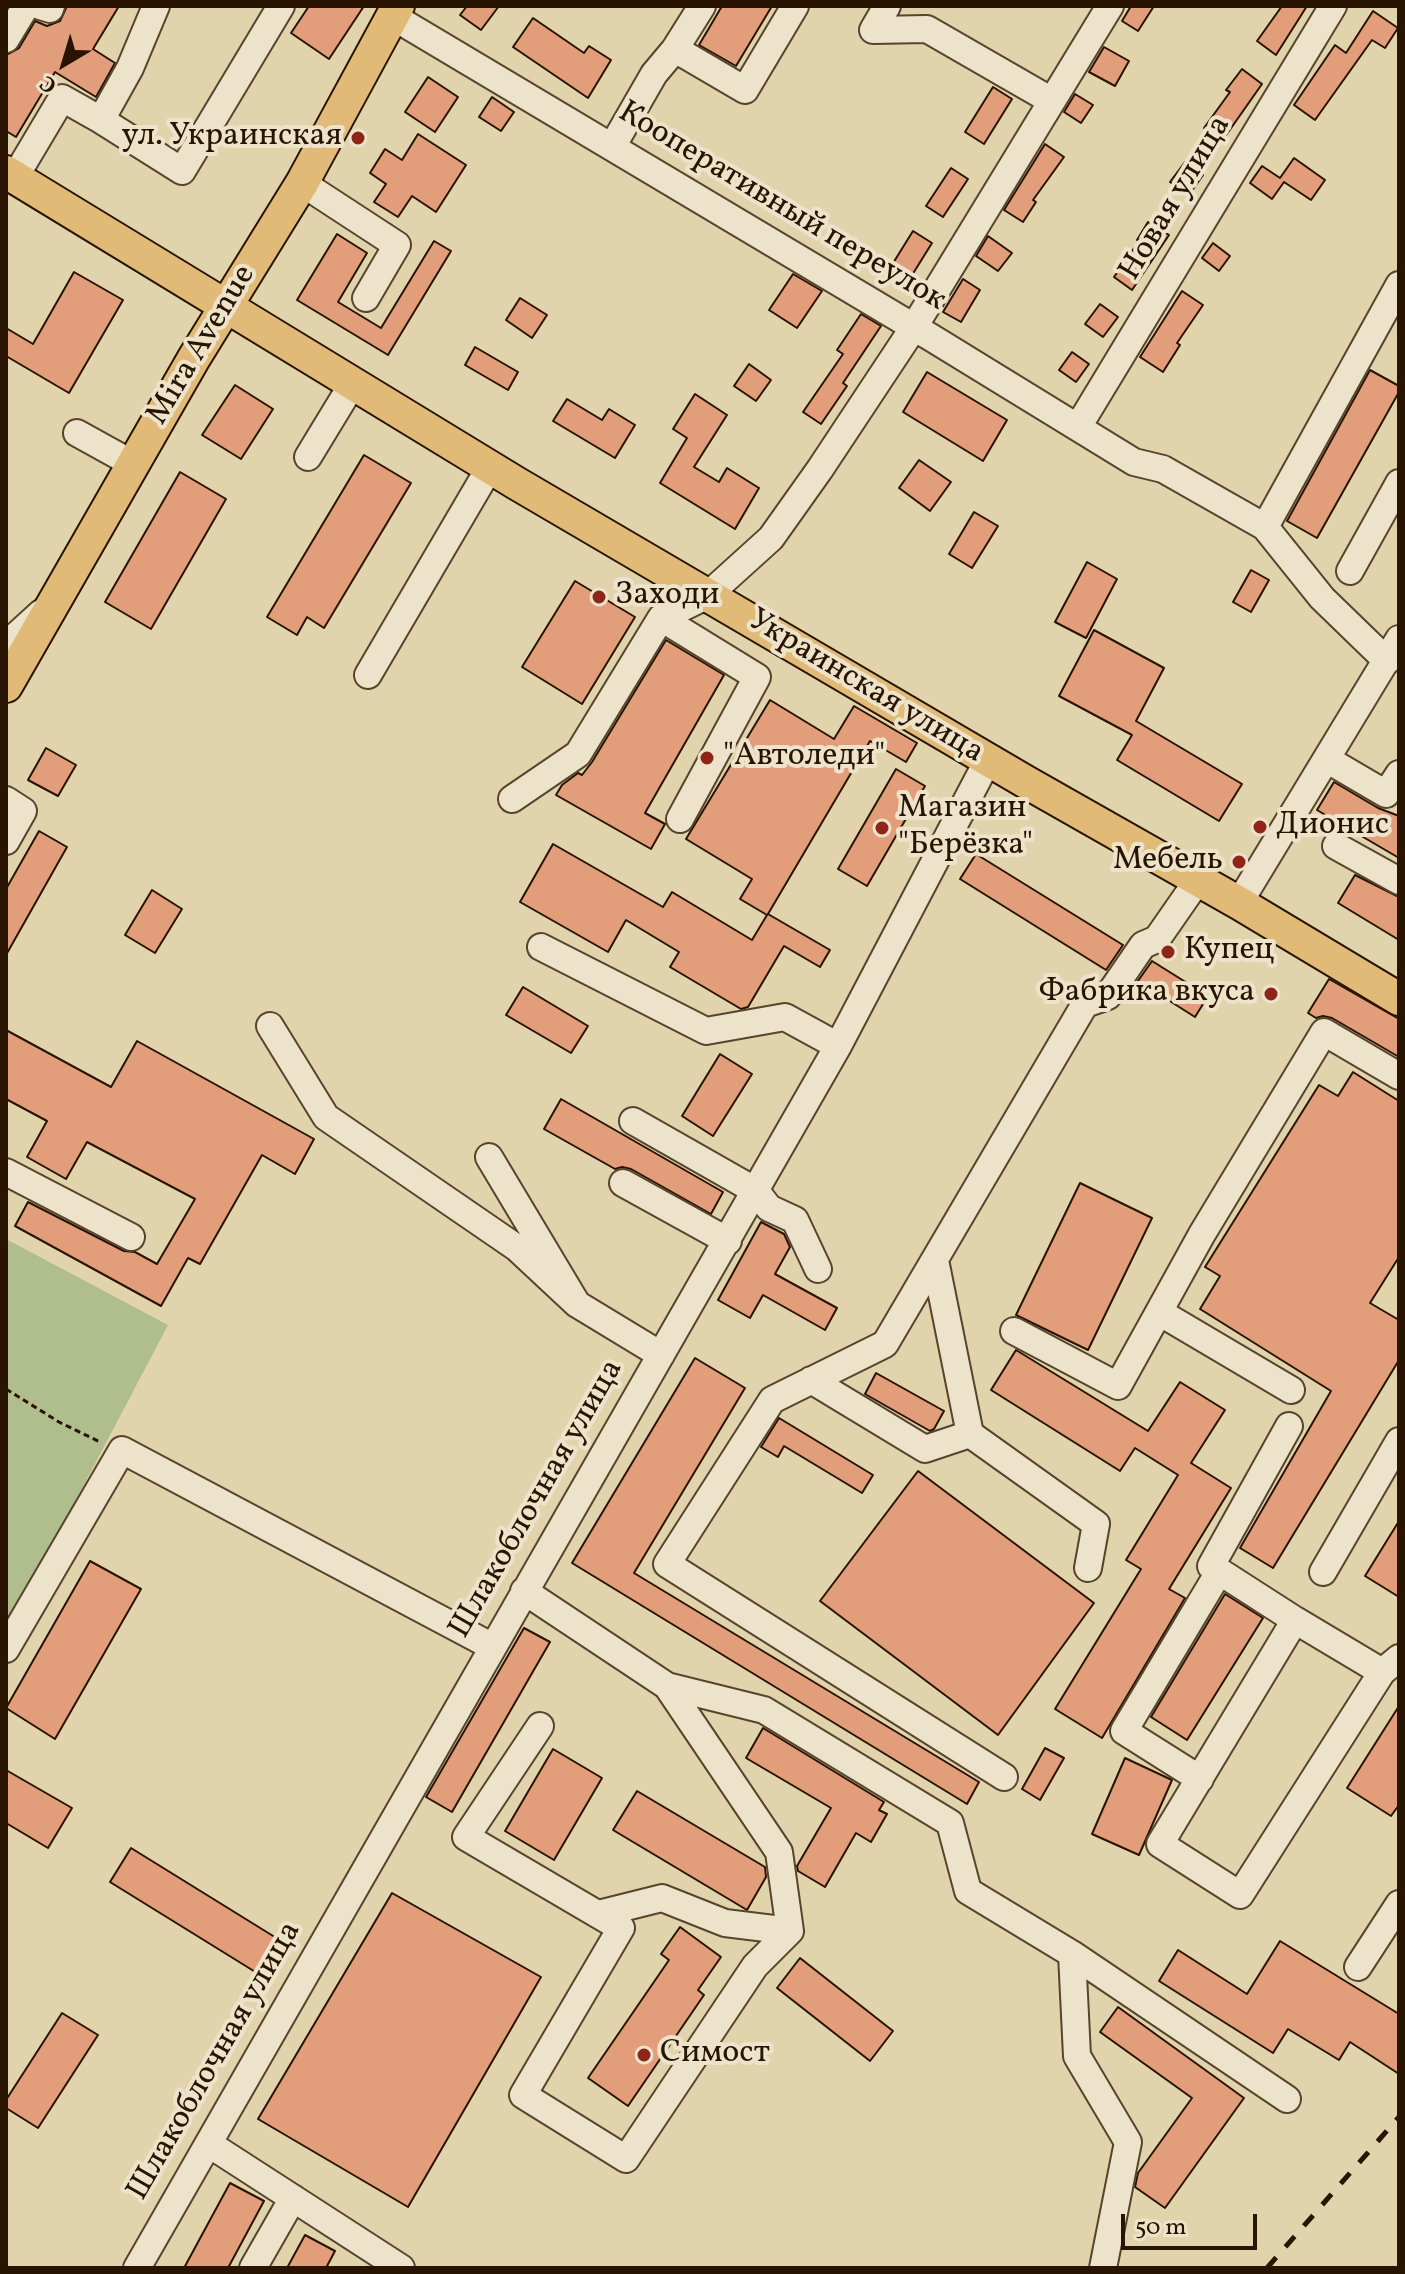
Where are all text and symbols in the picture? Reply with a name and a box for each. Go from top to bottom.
north arrow [24,24,104,104]
text: С [34,67,64,100]
street label: Кооперативный переулок [610,95,952,321]
street label: Новая улица [1113,110,1241,288]
place label: ул. Украинская [121,119,342,157]
marker: ул. Украинская [349,129,367,147]
street label: Mira Avenue [140,259,266,433]
place label: Заходи [615,578,720,616]
marker: Заходи [590,588,608,606]
street label: Украинская улица [740,602,990,774]
place label: "Автоледи" [723,739,885,777]
marker: "Автоледи" [698,749,716,767]
place label: Магазин "Берёзка" [898,791,1033,866]
place label: Дионис [1276,808,1389,846]
marker: Дионис [1251,818,1269,836]
marker: Магазин "Берёзка" [873,819,891,837]
place label: Мебель [1113,843,1223,881]
marker: Мебель [1230,853,1248,871]
place label: Купец [1184,933,1274,971]
marker: Купец [1159,943,1177,961]
place label: Фабрика вкуса [1039,975,1255,1013]
marker: Фабрика вкуса [1262,985,1280,1003]
street label: Шлакоблочная улица [442,1354,634,1646]
street label: Шлакоблочная улица [120,1916,312,2208]
place label: Симост [660,2036,770,2074]
marker: Симост [635,2046,653,2064]
scale bar [1125,2198,1261,2248]
text: 50 m [1135,2211,1187,2245]

